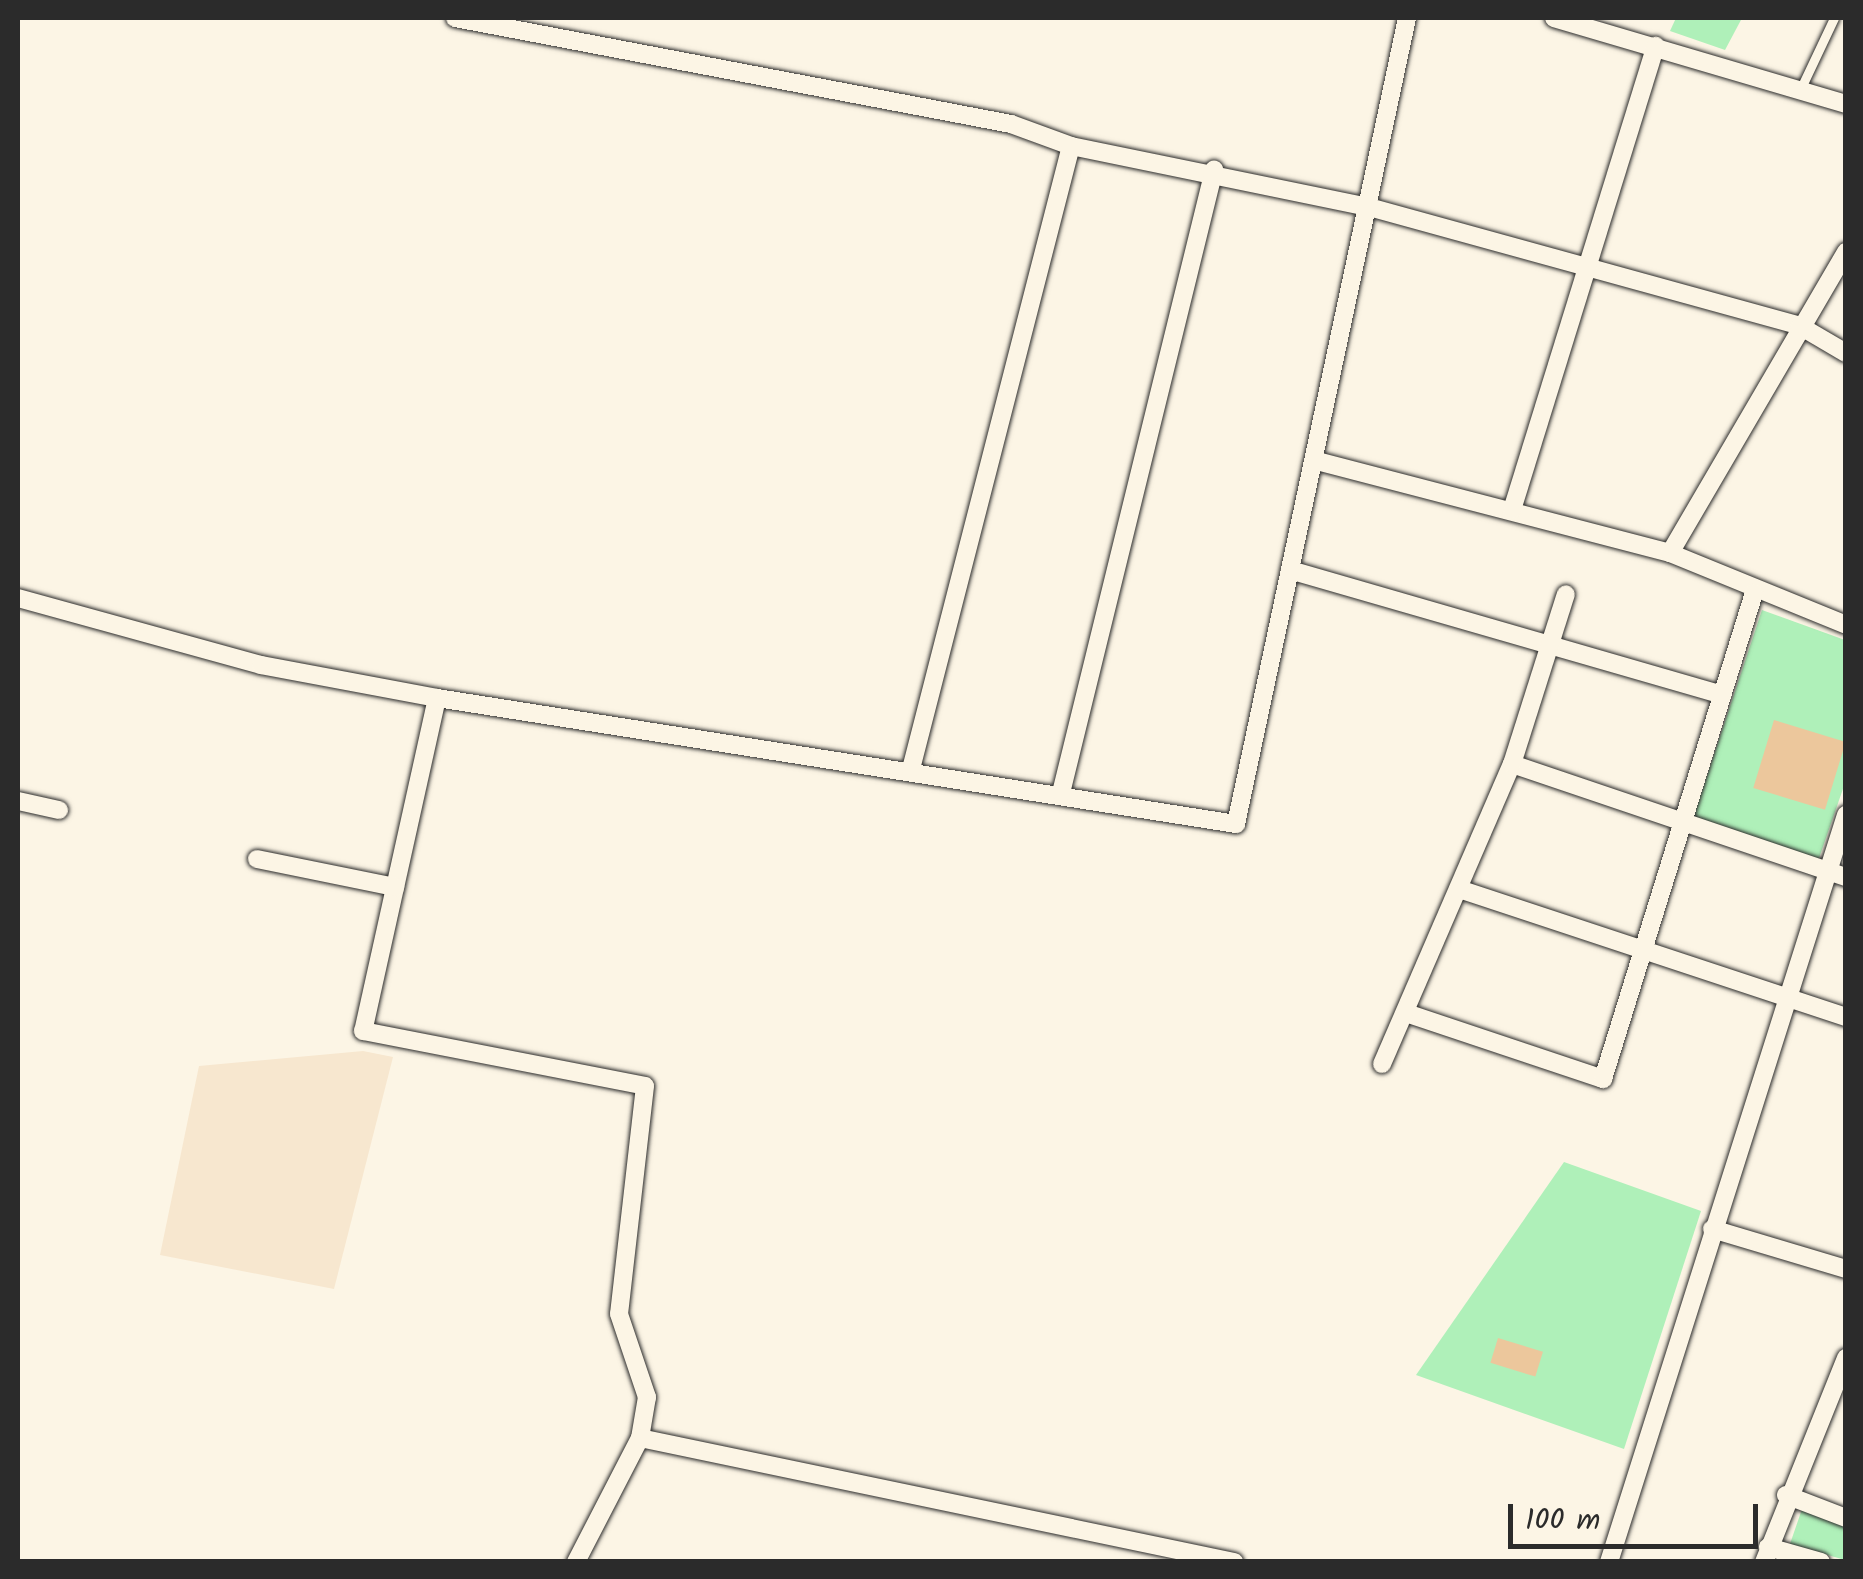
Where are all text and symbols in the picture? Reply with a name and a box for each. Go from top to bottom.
scale bar [1513,1484,1763,1546]
text: 100 m [1525,1497,1600,1545]

